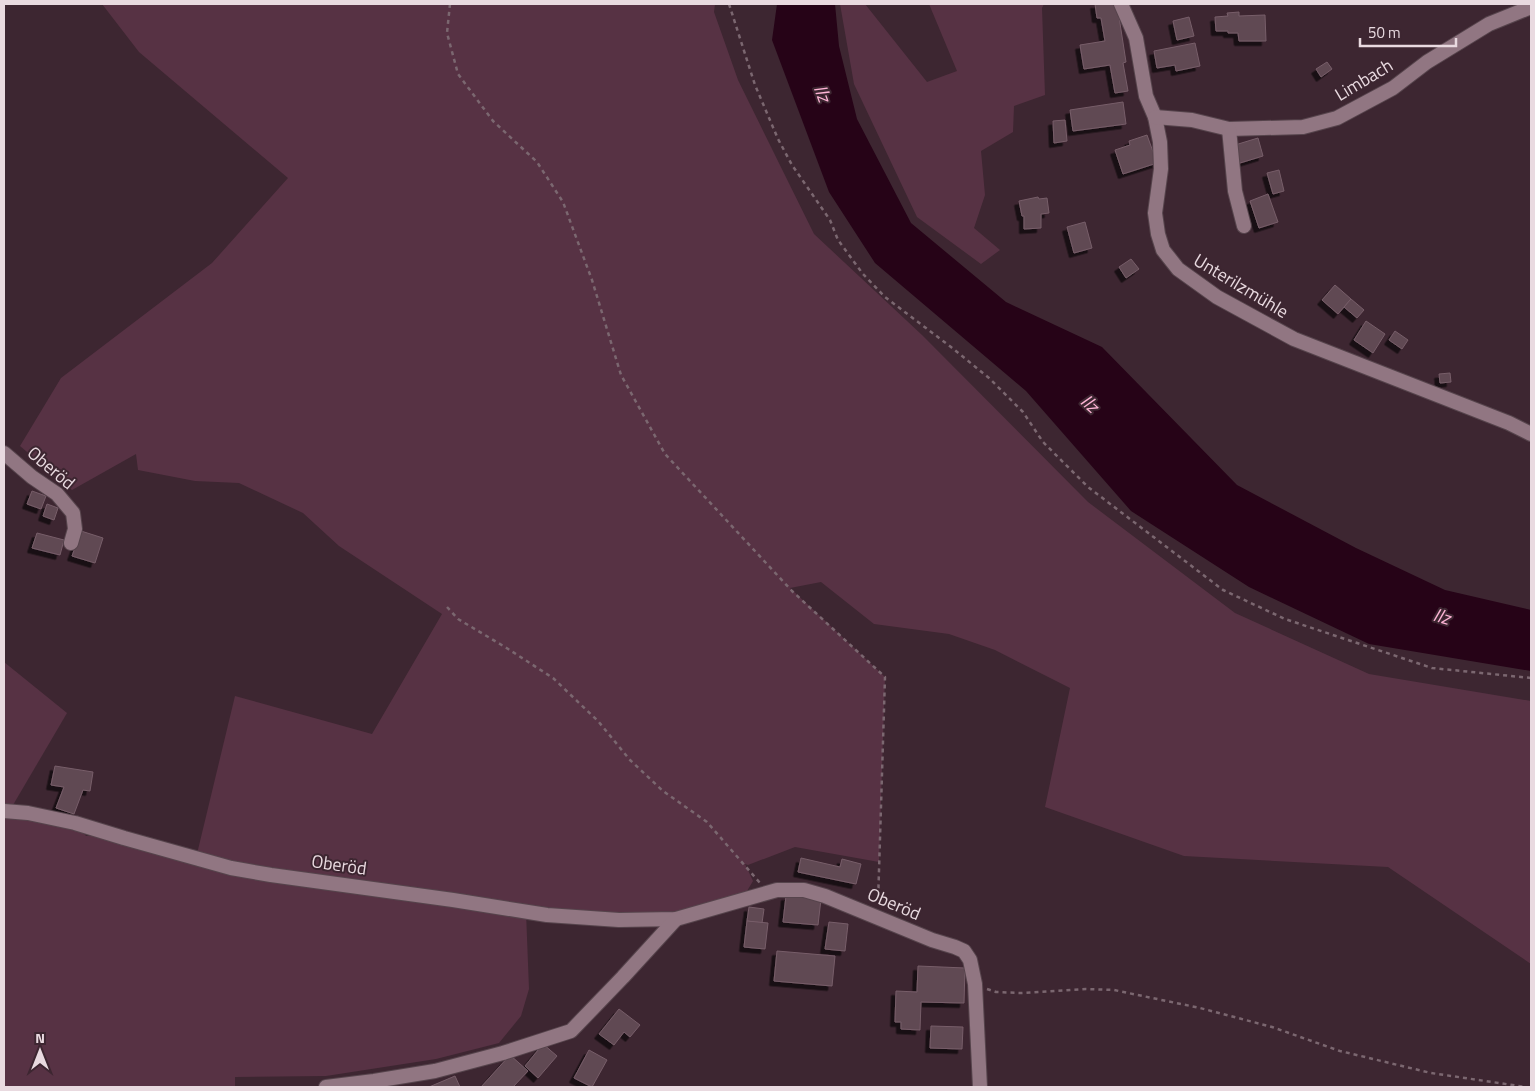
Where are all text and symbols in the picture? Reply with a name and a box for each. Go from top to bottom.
scale bar [1360,15,1456,47]
text: 50 m [1368,21,1401,44]
street label: Limbach [1330,52,1398,108]
water label: Ilz [807,80,841,107]
street label: Unterilzmühle [1189,247,1294,325]
water label: Ilz [1075,386,1108,420]
street label: Oberöd [21,439,81,496]
water label: Ilz [1430,599,1456,632]
street label: Oberöd [310,847,368,882]
street label: Oberöd [863,880,925,927]
north arrow [15,1026,65,1076]
text: N [35,1027,45,1048]

